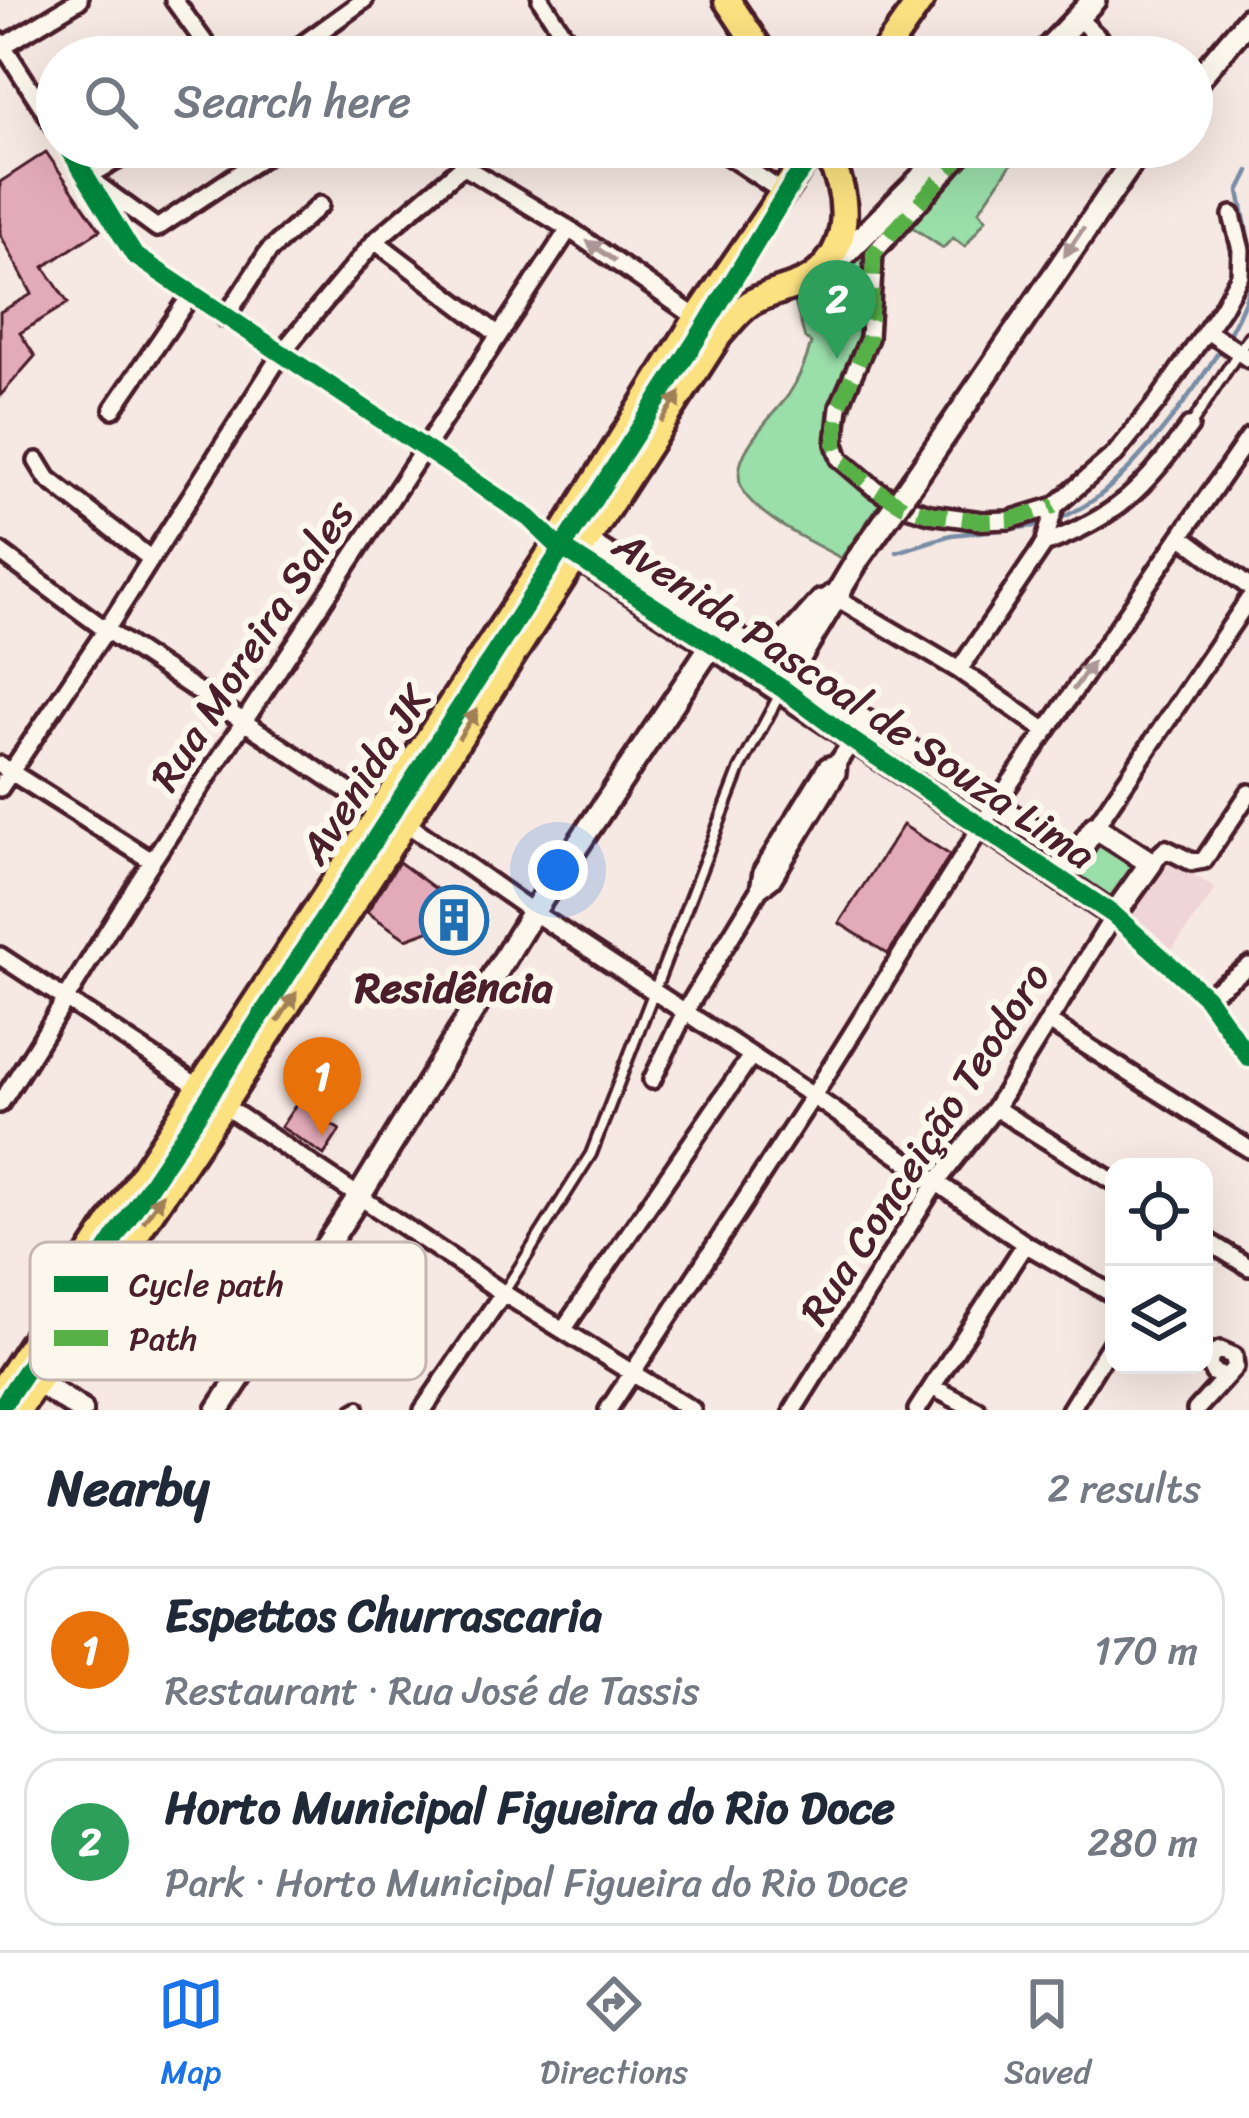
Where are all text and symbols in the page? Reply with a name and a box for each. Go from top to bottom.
search box [36,36,1213,168]
text: Search here [174,62,411,142]
icon: search [78,69,144,135]
one-way arrow [1063,226,1086,259]
one-way arrow [585,240,617,263]
pin: 2 [798,260,876,359]
one-way arrow [660,391,682,424]
street label: Rua Moreira Sales [129,484,375,807]
street label: Avenida Pascoal de Souza Lima [596,509,1112,890]
one-way arrow [1071,660,1094,693]
street label: Avenida JK [278,668,452,880]
one-way arrow [457,707,478,741]
your location [528,840,588,900]
building icon: Residência [419,885,489,955]
street label: Rua Conceição Teodoro [779,947,1071,1340]
place label: Residência [354,951,553,1025]
one-way arrow [275,990,297,1023]
pin: 1 [283,1037,361,1136]
map controls [1105,1158,1213,1374]
button: locate [1105,1158,1213,1266]
one-way arrow [141,1192,164,1224]
legend [30,1242,426,1380]
text: Cycle path [129,1256,284,1314]
button: layers [1105,1266,1213,1374]
text: Path [129,1310,197,1368]
text: Nearby [48,1443,209,1533]
text: 2 results [1047,1454,1201,1523]
text: Espettos Churrascaria [165,1576,602,1656]
text: 1 [82,1616,98,1685]
text: 170 m [1094,1616,1198,1685]
text: Restaurant · Rua José de Tassis [165,1656,700,1725]
text: Horto Municipal Figueira do Rio Doce [165,1768,895,1848]
text: 2 [79,1808,101,1877]
text: 280 m [1087,1808,1198,1877]
text: Park · Horto Municipal Figueira do Rio Doce [165,1848,908,1917]
tab: Map [158,1971,224,2101]
tab: Directions [540,1971,688,2101]
tab: Saved [1004,1971,1091,2101]

